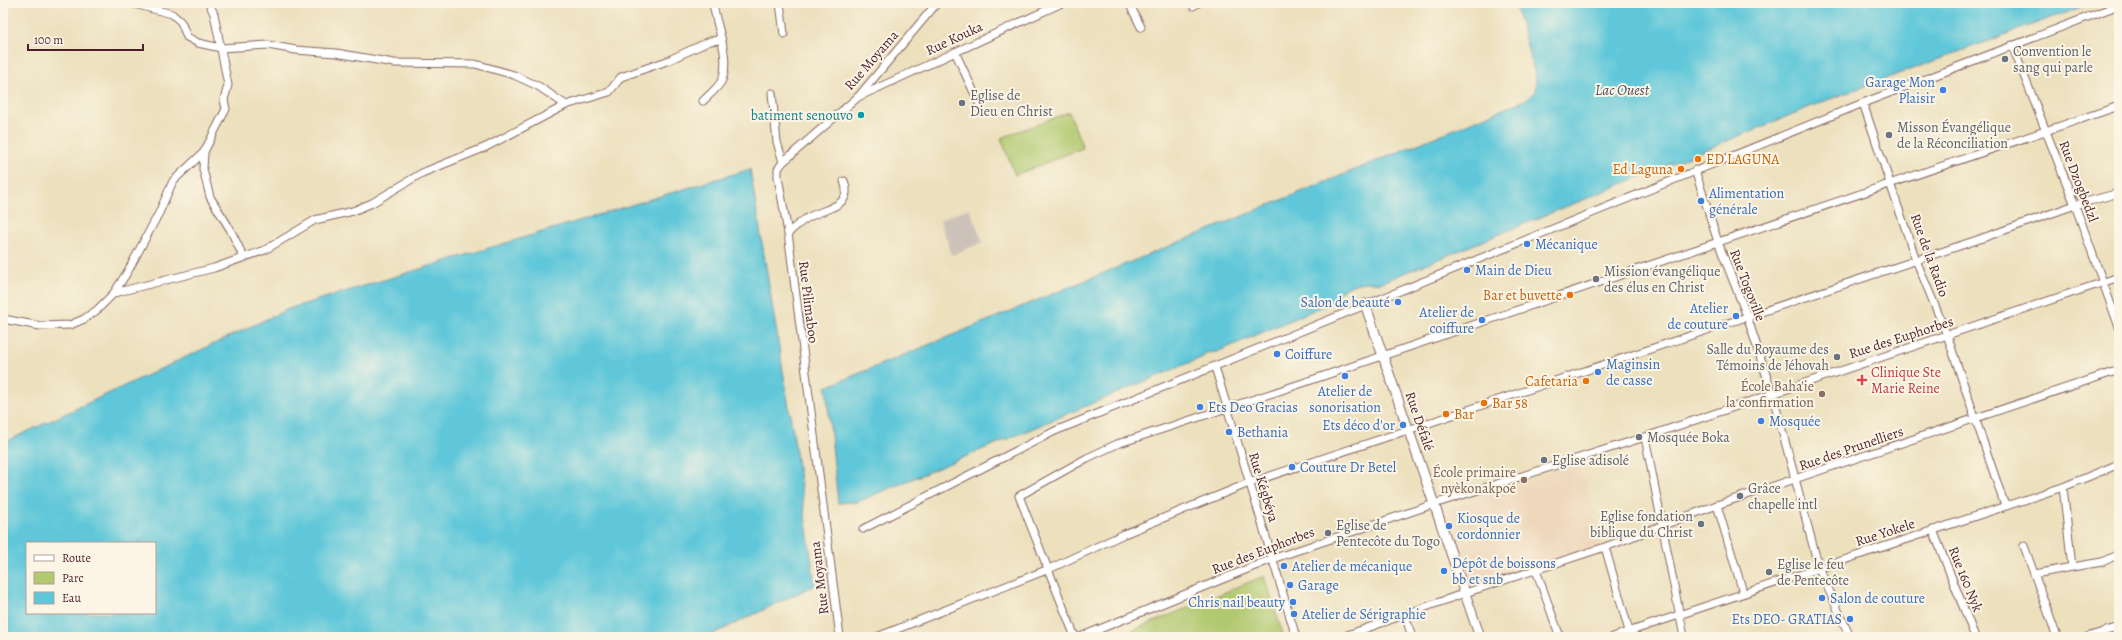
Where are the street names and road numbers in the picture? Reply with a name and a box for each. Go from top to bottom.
street label: Rue Kouka [923,17,986,60]
street label: Rue Moyama [840,26,903,94]
street label: Rue Dzogbedzl [2054,138,2103,225]
street label: Rue de la Radio [1906,211,1953,299]
street label: Rue Togoville [1725,246,1770,324]
street label: Rue Pilimaboo [794,260,823,344]
street label: Rue des Euphorbes [1847,312,1956,363]
street label: Rue Défalé [1401,389,1439,453]
street label: Rue des Prunelliers [1796,422,1906,475]
street label: Rue Kégbéya [1244,450,1283,525]
street label: Rue Yokele [1853,514,1917,551]
street label: Rue des Euphorbes [1209,522,1317,579]
street label: Rue Moyama [806,540,833,616]
street label: Rue 160 Nyk [1944,544,1987,615]

